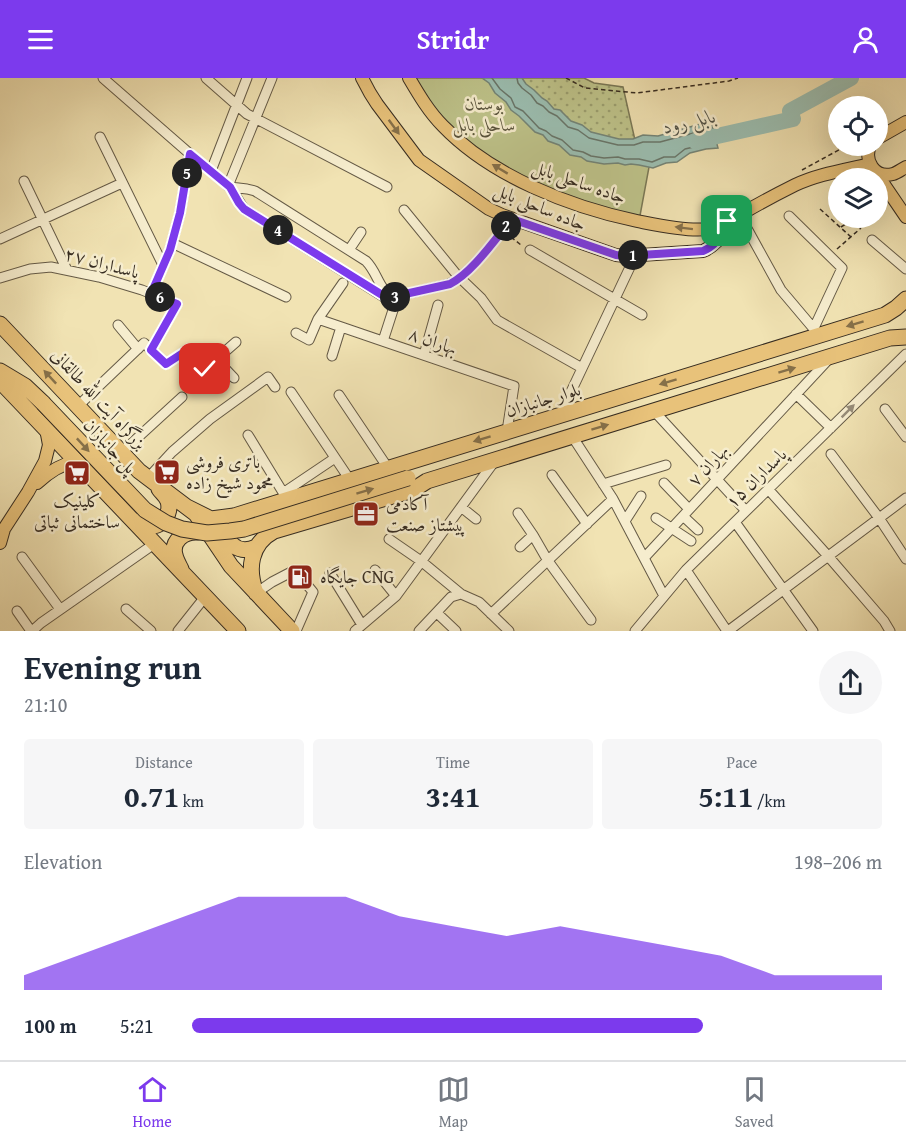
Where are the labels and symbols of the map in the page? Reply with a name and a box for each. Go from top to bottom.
park label: بوستان ساحلی بابل [452,90,516,138]
water label: بابل رود [659,100,719,142]
one-way arrow [388,119,400,135]
street label: جاده ساحلی بابل [529,153,630,210]
pin: 5 [172,158,202,188]
one-way arrow [492,164,508,175]
street label: جاده ساحلی بایل [490,176,590,237]
pin [701,195,752,246]
pin: 2 [491,211,521,241]
pin: 4 [263,215,293,245]
one-way arrow [675,223,694,232]
street label: پاسداران ۲۷ [62,240,144,286]
pin: 1 [618,240,648,270]
pin: 6 [145,282,175,312]
pin: 3 [380,282,410,312]
street label: بهاران ۸ [405,320,461,361]
one-way arrow [845,320,863,329]
street label: بزرگراه آیت الله طالقانی [45,342,154,455]
pin [179,343,230,394]
one-way arrow [778,365,796,374]
one-way arrow [44,370,58,384]
street label: بلوار جانبازان [502,375,584,424]
one-way arrow [659,378,677,387]
one-way arrow [840,404,855,418]
street label: پل جانبازان [77,412,144,481]
one-way arrow [591,422,609,431]
one-way arrow [473,435,491,444]
street label: بهاران ۷ [681,437,734,492]
one-way arrow [76,438,90,453]
street label: پاسداران ۱۵ [719,440,794,514]
place label: باتری فروشی محمود شیخ زاده [186,448,273,499]
supermarket icon: باتری فروشی محمود شیخ زاده [152,457,182,487]
supermarket icon: کلینیک ساختمانی ثباتی [62,458,92,488]
one-way arrow [356,486,374,495]
place label: کلینیک ساختمانی ثباتی [34,487,120,535]
place label: آکادمی پیشتاز صنعت [386,490,465,538]
office icon: آکادمی پیشتاز صنعت [351,499,381,529]
fuel station icon: جایگاه CNG [285,562,315,592]
place label: جایگاه CNG [320,563,394,590]

